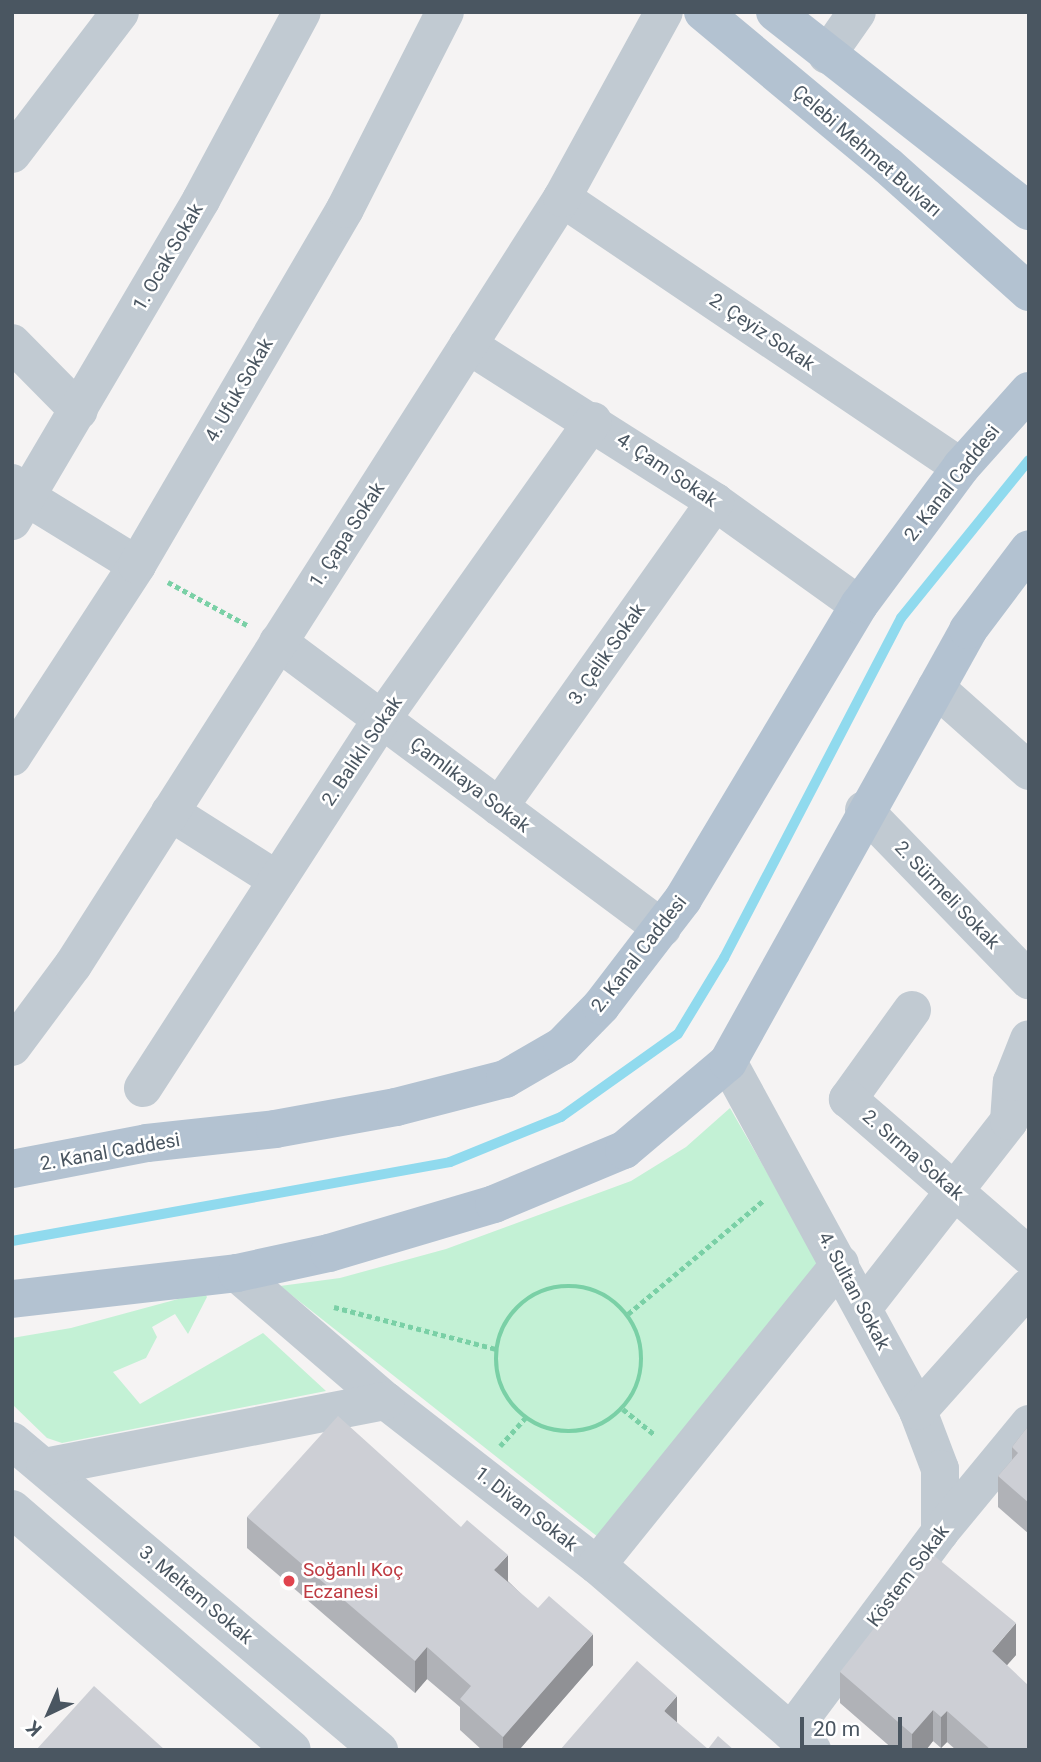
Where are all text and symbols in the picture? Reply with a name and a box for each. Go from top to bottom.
street label: Çelebi Mehmet Bulvarı [788,80,946,222]
street label: 1. Ocak Sokak [128,199,208,315]
street label: 2. Çeyiz Sokak [705,288,819,376]
street label: 4. Ufuk Sokak [200,334,278,446]
street label: 2. Kanal Caddesi [899,420,1005,546]
street label: 4. Çam Sokak [612,428,722,512]
street label: 1. Çapa Sokak [305,478,389,592]
street label: 3. Çelik Sokak [564,599,650,709]
street label: 2. Balıklı Sokak [317,692,407,810]
street label: Çamlıkaya Sokak [406,733,534,837]
street label: 2. Sürmeli Sokak [890,836,1004,954]
street label: 2. Kanal Caddesi [586,891,692,1017]
street label: 2. Sırma Sokak [858,1105,968,1205]
street label: 2. Kanal Caddesi [38,1128,182,1176]
street label: 4. Sultan Sokak [813,1228,895,1354]
street label: 1. Divan Sokak [470,1462,582,1556]
street label: Köstem Sokak [862,1521,954,1631]
street label: 3. Meltem Sokak [135,1541,257,1649]
place label: Soğanlı Koç Eczanesi [303,1559,403,1603]
marker: Soğanlı Koç Eczanesi [281,1573,297,1589]
north arrow [14,1678,84,1748]
scale bar [803,1702,904,1746]
text: K [22,1716,46,1741]
text: 20 m [813,1717,860,1741]

